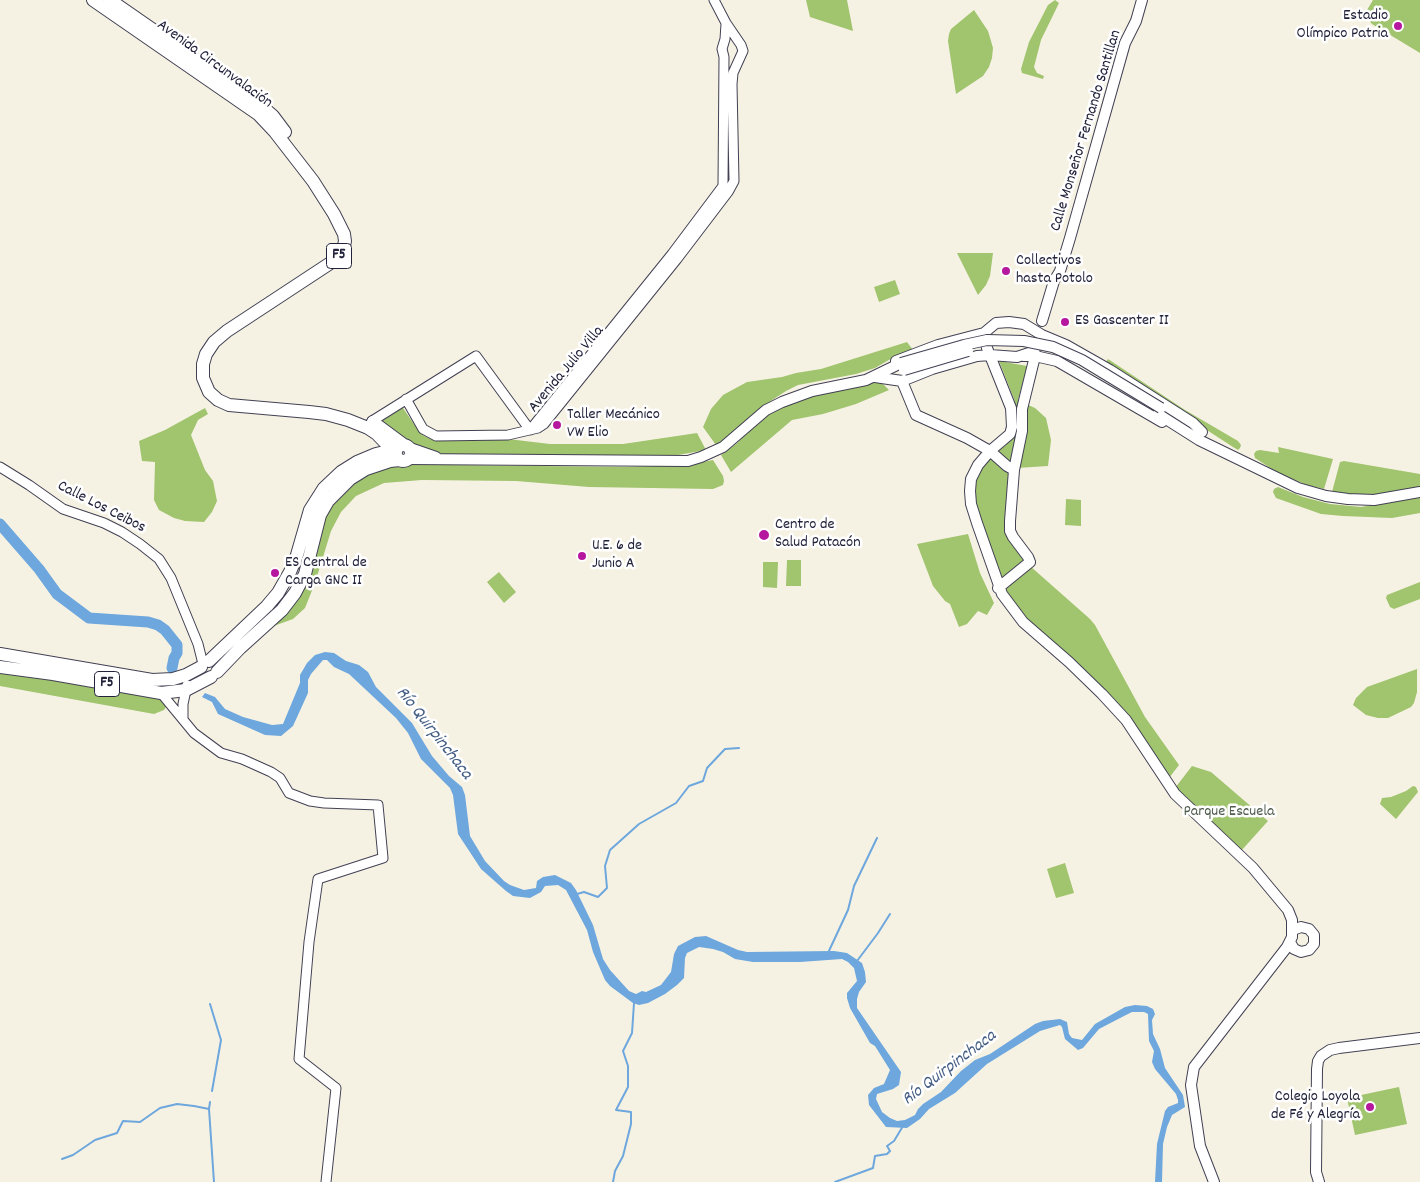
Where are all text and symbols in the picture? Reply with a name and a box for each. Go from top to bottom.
place label: Estadio Olímpico Patria [1297,7,1388,45]
street label: Avenida Circunvalación [152,17,276,113]
marker: Estadio Olímpico Patria [1392,20,1404,32]
street label: Calle Monseñor Fernando Santillan [1047,28,1127,234]
road number: F5 [326,244,352,268]
place label: Collectivos hasta Potolo [1016,252,1093,290]
marker: Collectivos hasta Potolo [1000,265,1012,277]
place label: ES Gascenter II [1075,312,1169,332]
marker: ES Gascenter II [1059,316,1071,328]
street label: Avenida Julio Villa [525,323,609,417]
place label: Taller Mecánico VW Elio [567,406,660,444]
marker: Taller Mecánico VW Elio [551,419,563,431]
street label: Calle Los Ceibos [54,478,148,538]
place label: Centro de Salud Patacón [775,516,861,554]
marker: Centro de Salud Patacón [757,528,771,542]
place label: U.E. 6 de Junio A [592,537,642,575]
marker: U.E. 6 de Junio A [576,550,588,562]
place label: ES Central de Carga GNC II [285,554,367,592]
marker: ES Central de Carga GNC II [269,567,281,579]
road number: F5 [94,672,120,696]
water label: Río Quirpinchaca [390,683,476,785]
park label: Parque Escuela [1183,803,1275,823]
water label: Río Quirpinchaca [899,1027,1001,1111]
place label: Colegio Loyola de Fé y Alegría [1271,1088,1360,1126]
marker: Colegio Loyola de Fé y Alegría [1364,1101,1376,1113]

